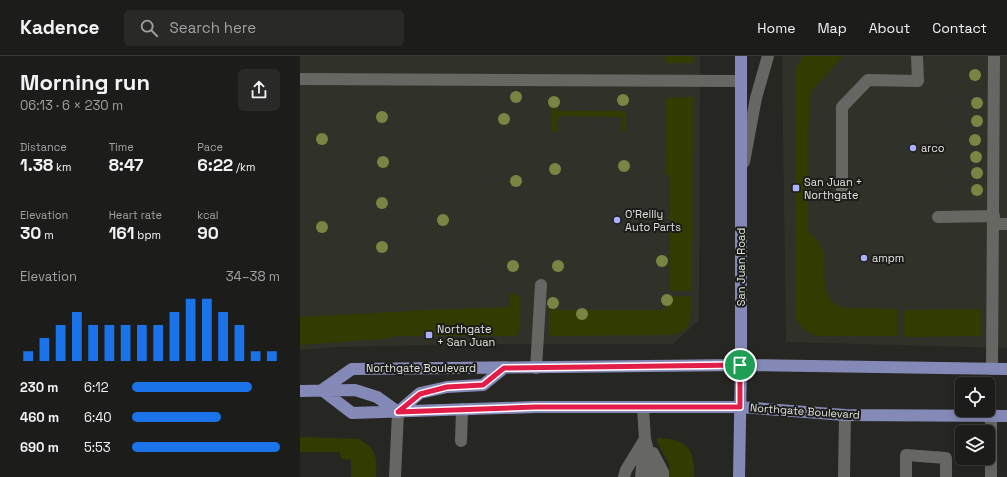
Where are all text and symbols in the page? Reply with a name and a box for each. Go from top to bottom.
search box [124,10,404,46]
text: Kadence [20,15,100,40]
icon: search [138,17,160,39]
text: Search here [170,18,256,37]
text: Home [757,19,795,37]
text: Map [817,19,847,37]
text: About [869,19,910,37]
text: Contact [932,19,987,37]
text: Morning run [20,68,150,96]
button: share [238,69,280,111]
text: 06:13 · 6 × 230 m [20,97,123,114]
text: Distance [20,140,67,154]
text: Time [109,140,134,154]
text: Pace [197,140,223,154]
place label: arco [921,141,945,155]
marker: arco [908,143,918,153]
text: 1.38 [20,154,53,176]
text: 8:47 [109,154,143,176]
text: 6:22 [197,154,233,176]
text: km [53,160,72,174]
text: /km [233,160,255,174]
place label: San Juan + Northgate [804,175,862,202]
marker: San Juan + Northgate [791,183,801,193]
place label: O'Reilly Auto Parts [625,207,681,234]
text: Elevation [20,208,68,222]
text: Heart rate [109,208,162,222]
text: kcal [197,208,219,222]
marker: O'Reilly Auto Parts [612,215,622,225]
text: 30 [20,222,41,244]
text: 161 [109,222,134,244]
text: 90 [197,222,219,244]
text: m [41,228,54,242]
text: bpm [134,228,161,242]
street label: San Juan Road [734,228,748,306]
place label: ampm [872,251,904,265]
marker: ampm [859,253,869,263]
text: Elevation [20,268,77,285]
text: 34–38 m [226,268,280,285]
place label: Northgate + San Juan [437,322,495,349]
marker: Northgate + San Juan [424,330,434,340]
pin [723,348,757,382]
icon: arrive [729,354,751,376]
street label: Northgate Boulevard [366,361,476,375]
map controls [955,377,995,465]
button: locate [955,377,995,417]
text: 230 m [20,379,58,396]
text: 6:12 [84,379,109,396]
street label: Northgate Boulevard [750,400,860,422]
text: 460 m [20,409,59,426]
text: 6:40 [84,409,112,426]
button: layers [955,425,995,465]
text: 690 m [20,439,59,456]
text: 5:53 [84,439,111,456]

